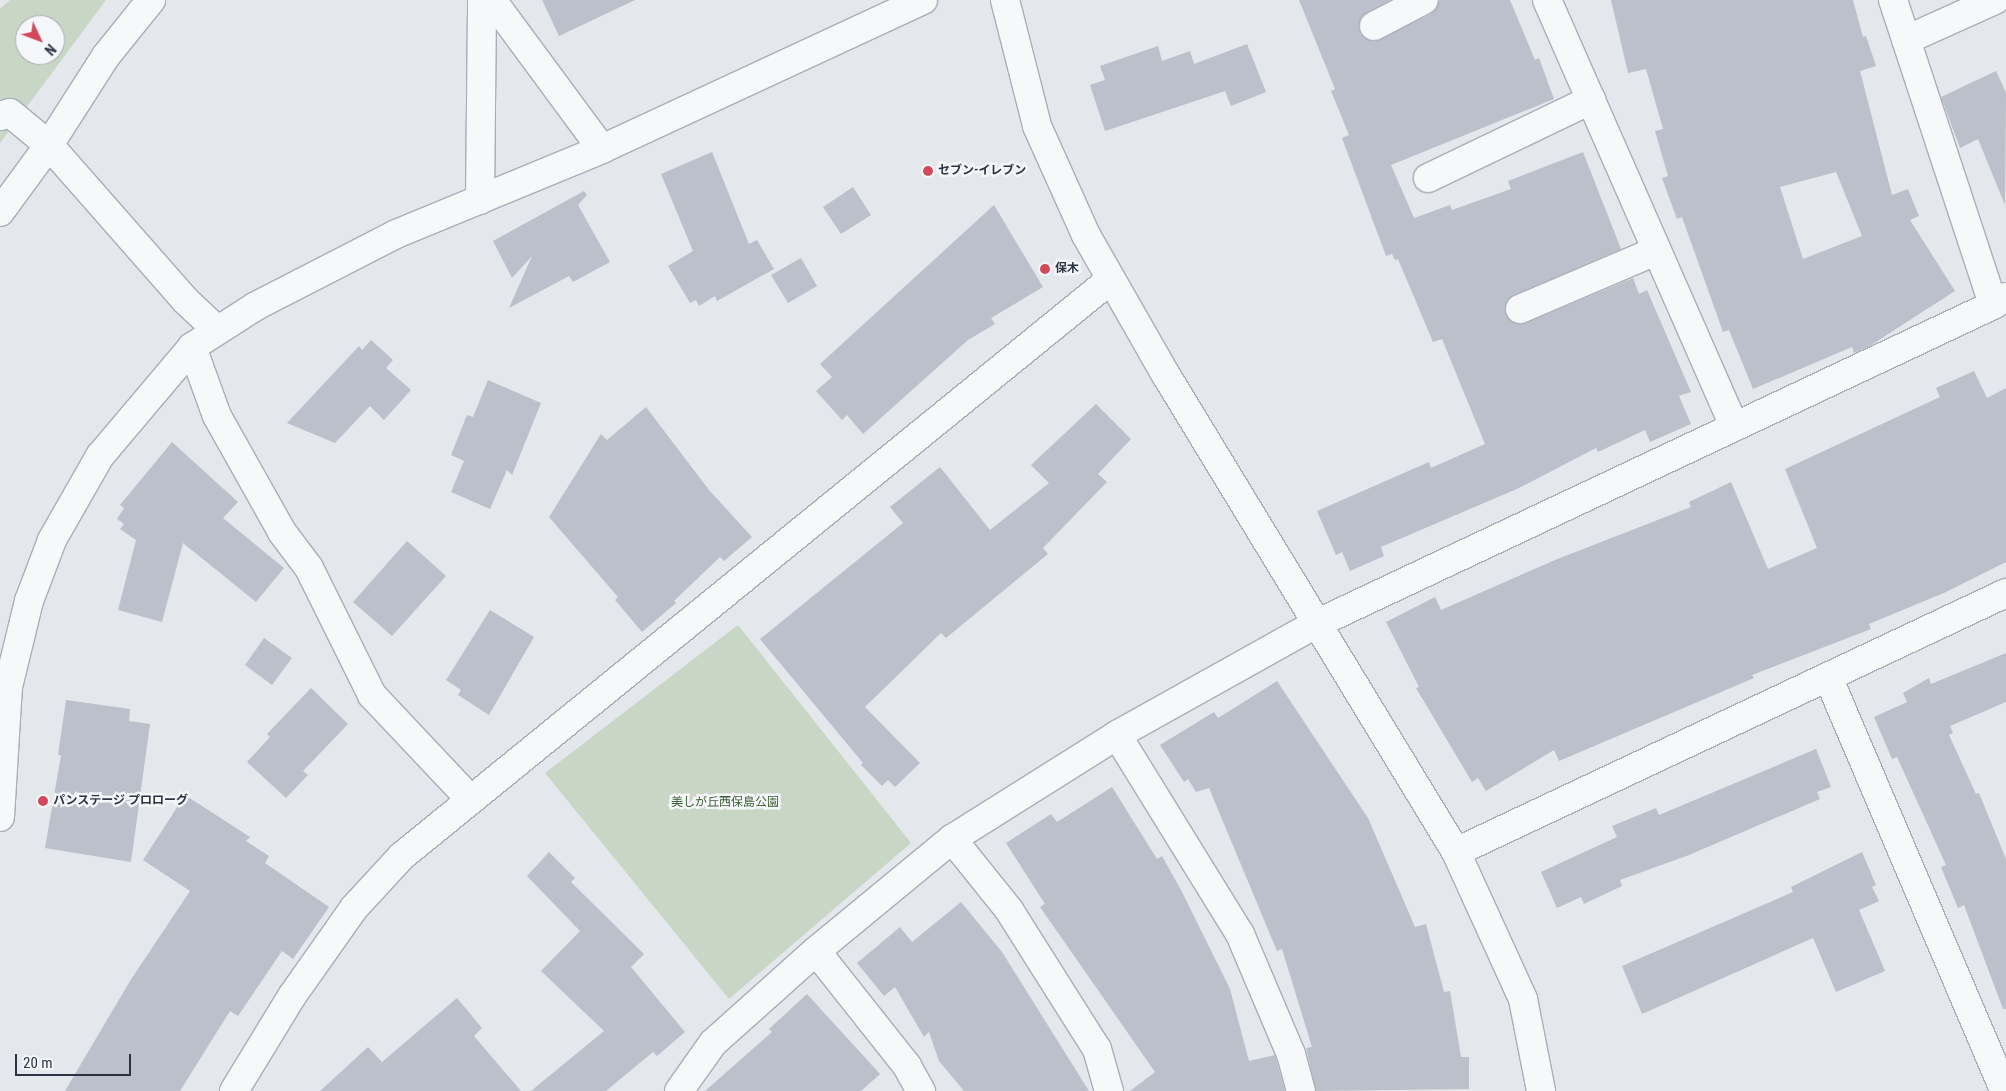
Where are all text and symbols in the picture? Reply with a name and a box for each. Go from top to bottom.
north arrow [15,15,65,65]
text: N [41,41,59,58]
place label: セブン-イレブン [938,164,1026,178]
marker: セブン-イレブン [922,165,934,177]
place label: 保木 [1055,262,1079,276]
marker: 保木 [1039,263,1051,275]
place label: パンステージ プロローグ [53,794,188,808]
marker: パンステージ プロローグ [37,795,49,807]
park label: 美しが丘西保島公園 [671,796,779,810]
scale bar [18,1044,134,1076]
text: 20 m [23,1054,53,1072]

